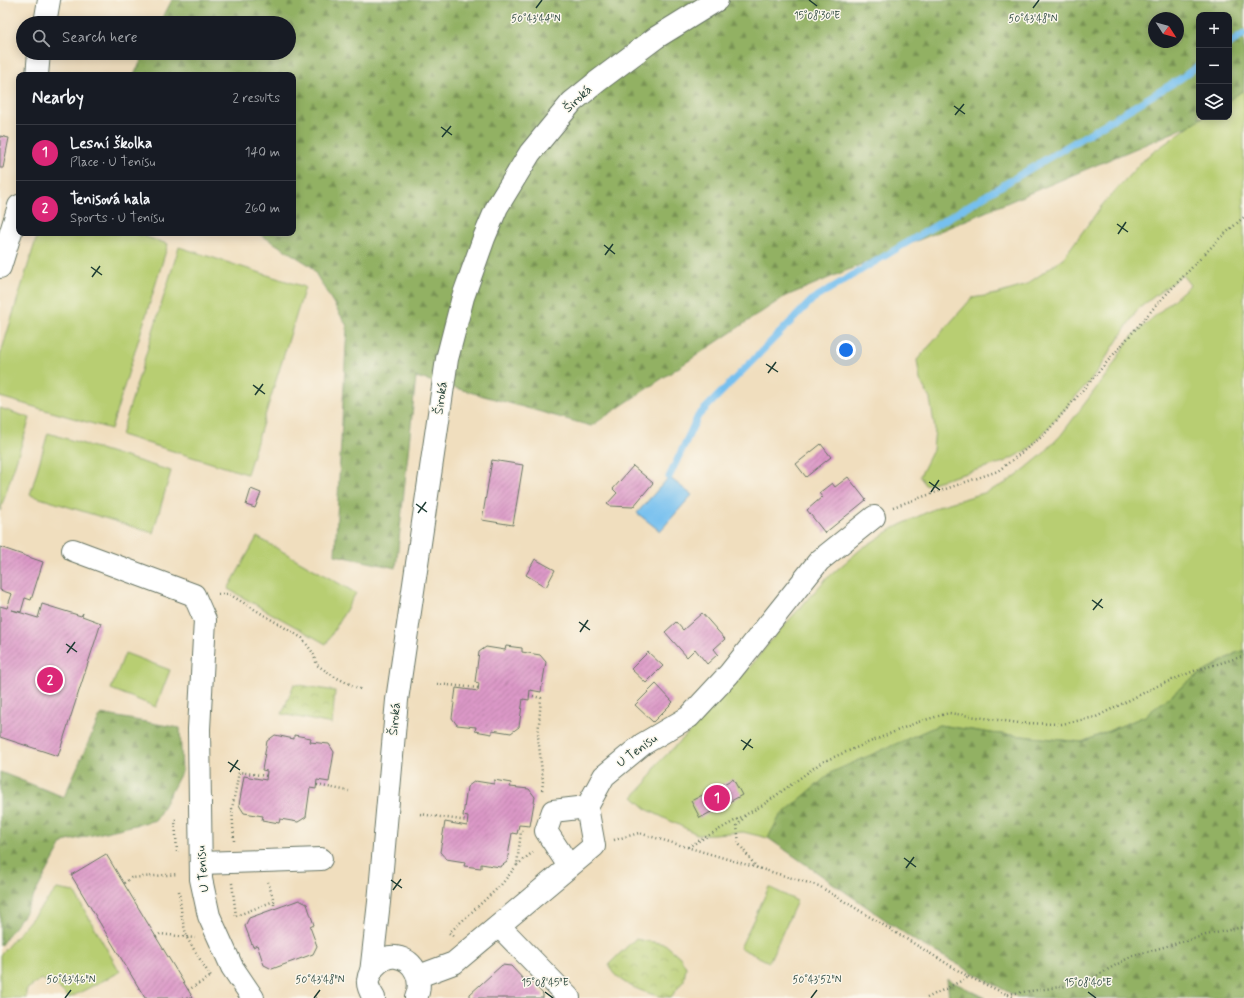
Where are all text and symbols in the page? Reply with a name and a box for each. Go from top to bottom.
text: 15°08'30"E [794,9,840,23]
text: 50°43'44"N [511,12,561,26]
text: 50°43'48"N [1009,12,1058,26]
north arrow [1148,12,1184,48]
map controls [1196,12,1232,120]
button: + [1196,12,1232,48]
search box [16,16,296,60]
icon: search [30,27,52,49]
text: Search here [62,28,138,48]
button: − [1196,48,1232,84]
street label: Široká [560,81,596,117]
button: layers [1196,84,1232,120]
text: Nearby [32,87,84,109]
text: 2 results [233,90,280,107]
text: Lesní školka [70,134,152,154]
text: 1 [42,144,48,161]
text: 140 m [245,144,280,161]
text: Place · U Tenisu [70,154,155,171]
text: Tenisová hala [70,190,150,210]
text: 2 [42,200,48,217]
text: 260 m [245,200,280,217]
text: Sports · U Tenisu [70,210,164,227]
your location [836,340,856,360]
street label: Široká [430,380,452,416]
pin: 2 [37,665,63,695]
street label: Široká [385,702,405,736]
street label: U Tenisu [613,730,661,772]
pin: 1 [704,783,730,813]
street label: U Tenisu [192,845,214,893]
text: 50°43'46"N [47,973,96,987]
text: 50°43'48"N [296,973,345,987]
text: 50°43'52"N [793,973,842,987]
text: 15°08'45"E [522,976,569,990]
text: 15°08'40"E [1064,976,1112,990]

